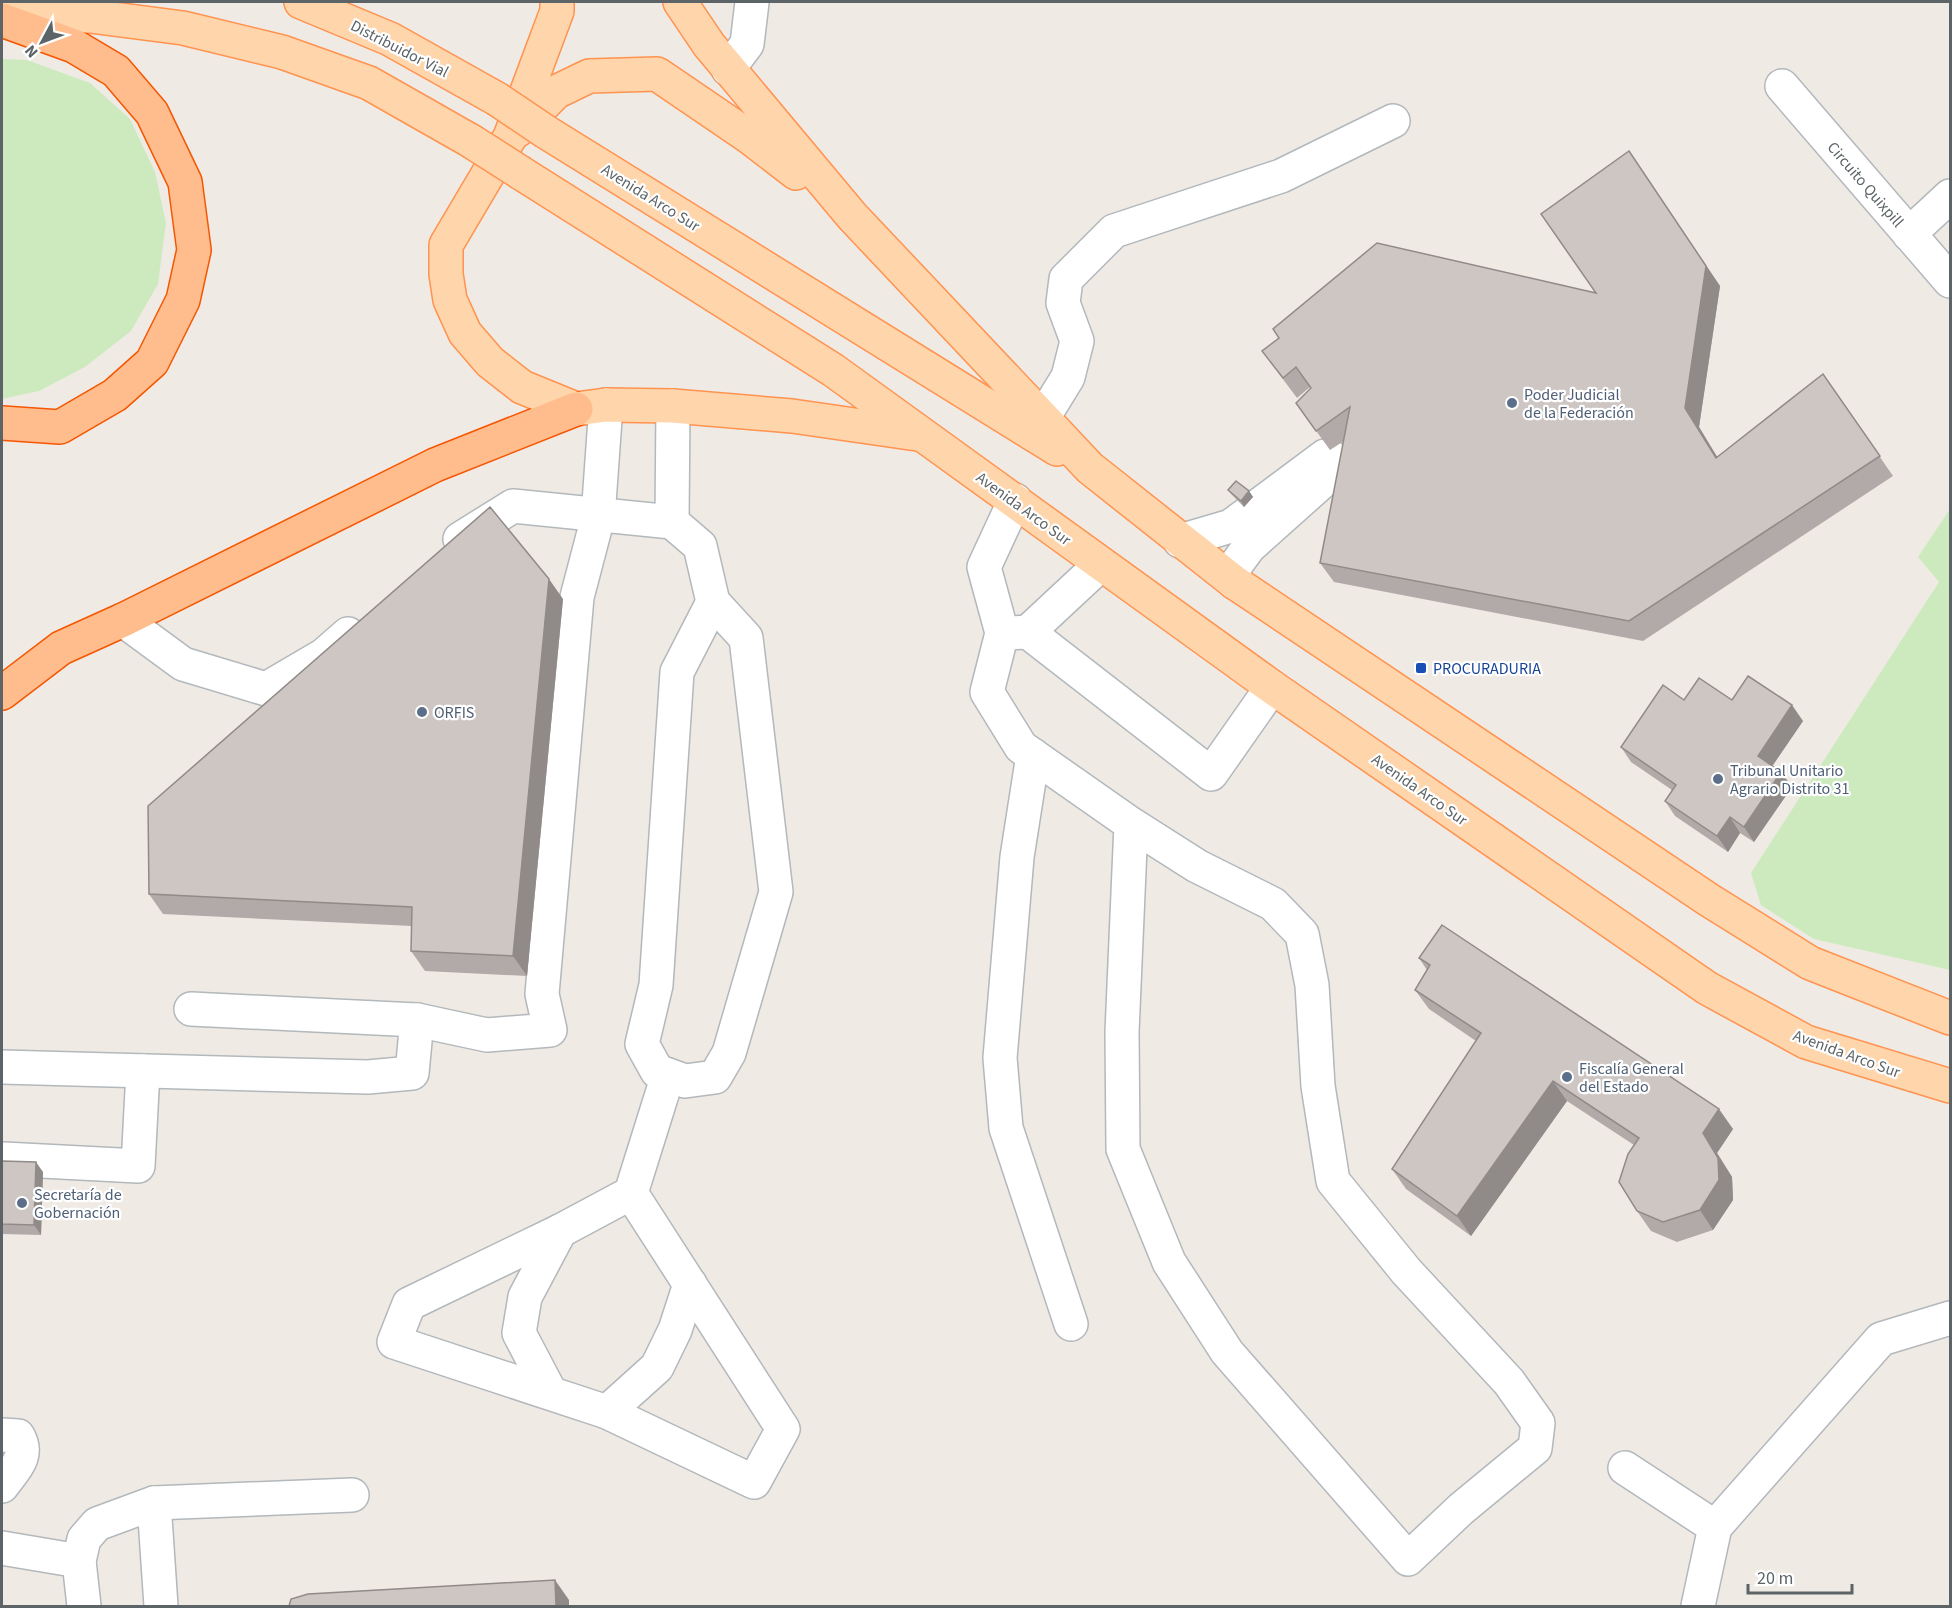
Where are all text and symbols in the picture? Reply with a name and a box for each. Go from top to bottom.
north arrow [12,12,72,72]
street label: Distribuidor Vial [347,15,452,83]
text: N [20,40,43,62]
street label: Circuito Quixpill [1822,137,1909,232]
street label: Avenida Arco Sur [597,159,704,237]
place label: Poder Judicial de la Federación [1524,384,1634,424]
marker: Poder Judicial de la Federación [1505,396,1519,410]
street label: Avenida Arco Sur [971,467,1076,551]
place label: PROCURADURIA [1433,658,1541,680]
marker: PROCURADURIA [1414,661,1428,675]
place label: ORFIS [434,702,474,724]
marker: ORFIS [415,705,429,719]
street label: Avenida Arco Sur [1367,749,1472,831]
place label: Tribunal Unitario Agrario Distrito 31 [1730,760,1849,800]
marker: Tribunal Unitario Agrario Distrito 31 [1711,772,1725,786]
street label: Avenida Arco Sur [1790,1024,1904,1084]
place label: Fiscalía General del Estado [1579,1058,1684,1098]
marker: Fiscalía General del Estado [1560,1070,1574,1084]
place label: Secretaría de Gobernación [34,1184,122,1224]
marker: Secretaría de Gobernación [15,1196,29,1210]
scale bar [1748,1557,1852,1595]
text: 20 m [1757,1566,1793,1591]

